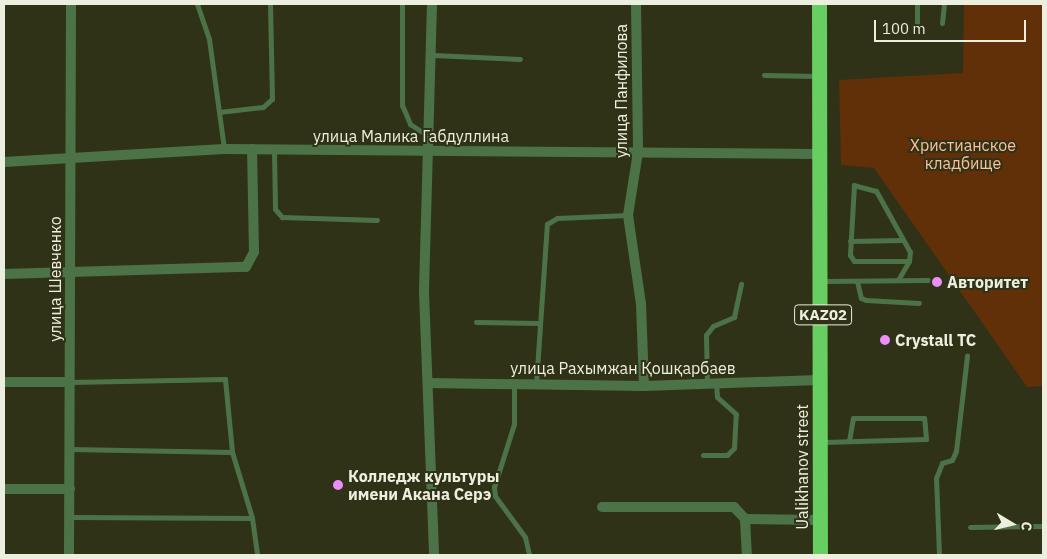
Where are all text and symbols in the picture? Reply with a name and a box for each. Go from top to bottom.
scale bar [877,10,1030,42]
text: 100 m [882,19,926,38]
street label: улица Панфилова [611,24,631,158]
street label: улица Малика Габдуллина [313,126,509,146]
park label: Христианское кладбище [910,135,1016,173]
street label: улица Шевченко [45,216,65,342]
place label: Авторитет [947,272,1028,292]
marker: Авторитет [931,276,943,288]
road number: KАZ02 [793,302,853,328]
place label: Crystall TC [895,330,976,350]
marker: Crystall TC [879,334,891,346]
street label: улица Рахымжан Қошқарбаев [510,358,736,378]
street label: Ualikhanov street [792,404,812,530]
place label: Колледж культуры имени Акана Серэ [348,466,499,504]
marker: Колледж культуры имени Акана Серэ [332,479,344,491]
north arrow [987,499,1037,549]
text: С [1017,520,1036,532]

